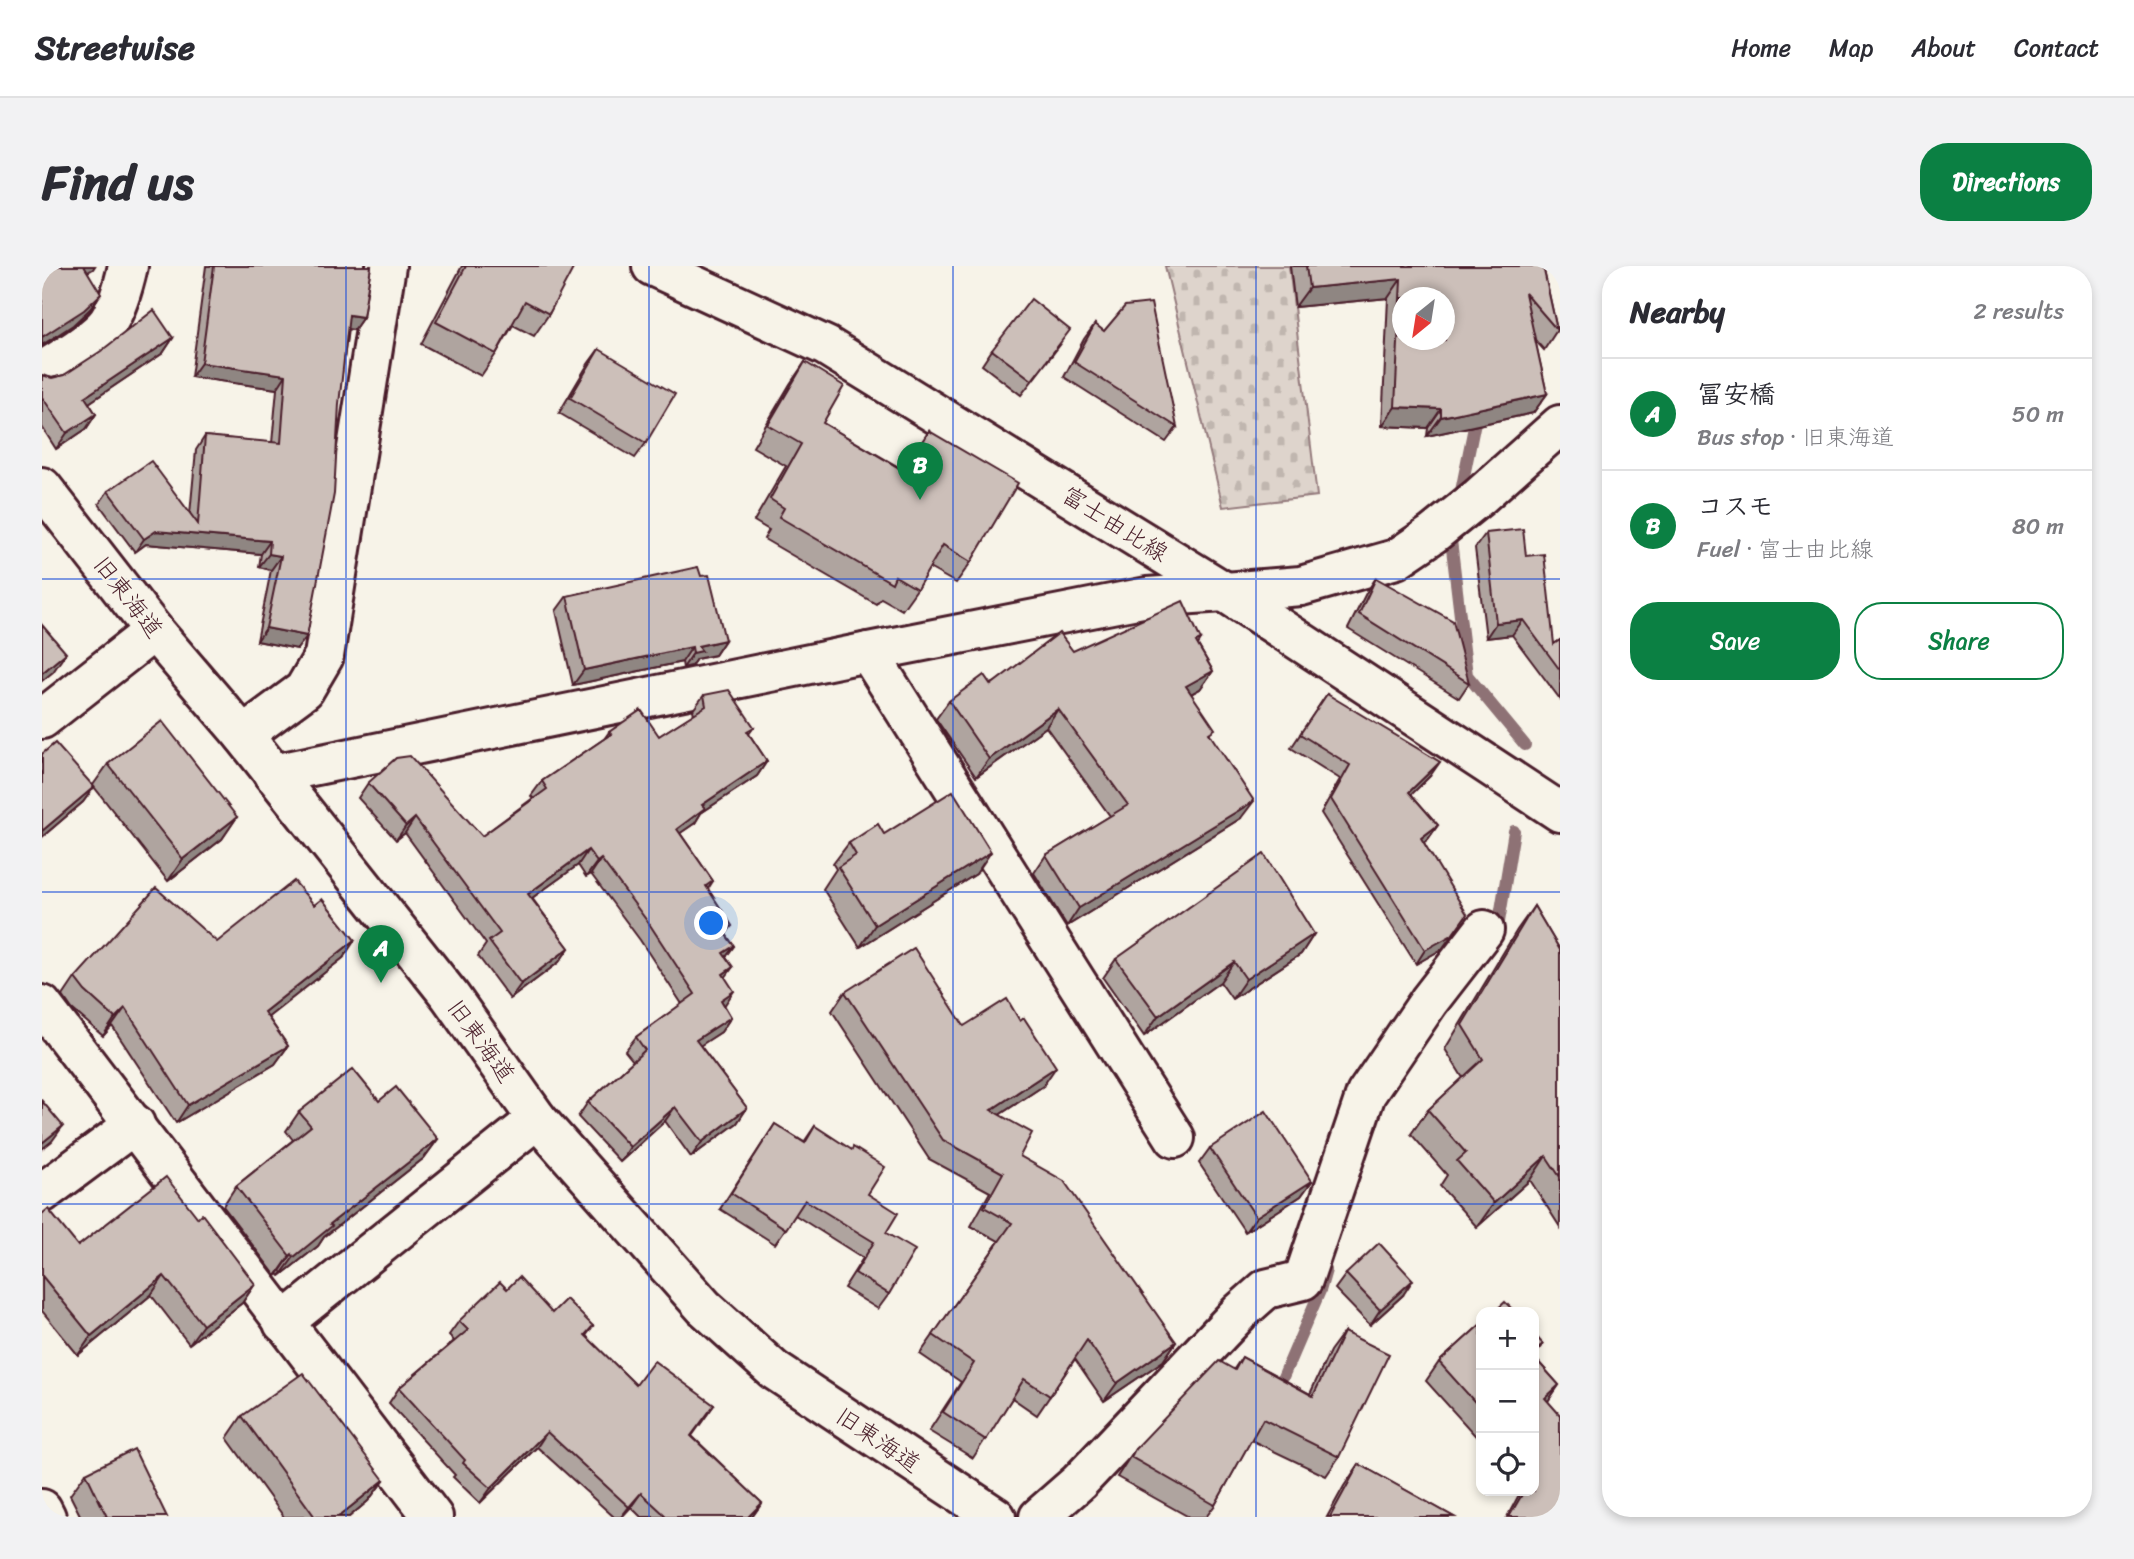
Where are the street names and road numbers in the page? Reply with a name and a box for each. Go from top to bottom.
street label: 富士由比線 [1053,474,1177,574]
street label: 旧東海道 [82,546,174,648]
street label: 旧東海道 [436,990,526,1092]
street label: 旧東海道 [826,1396,930,1484]

